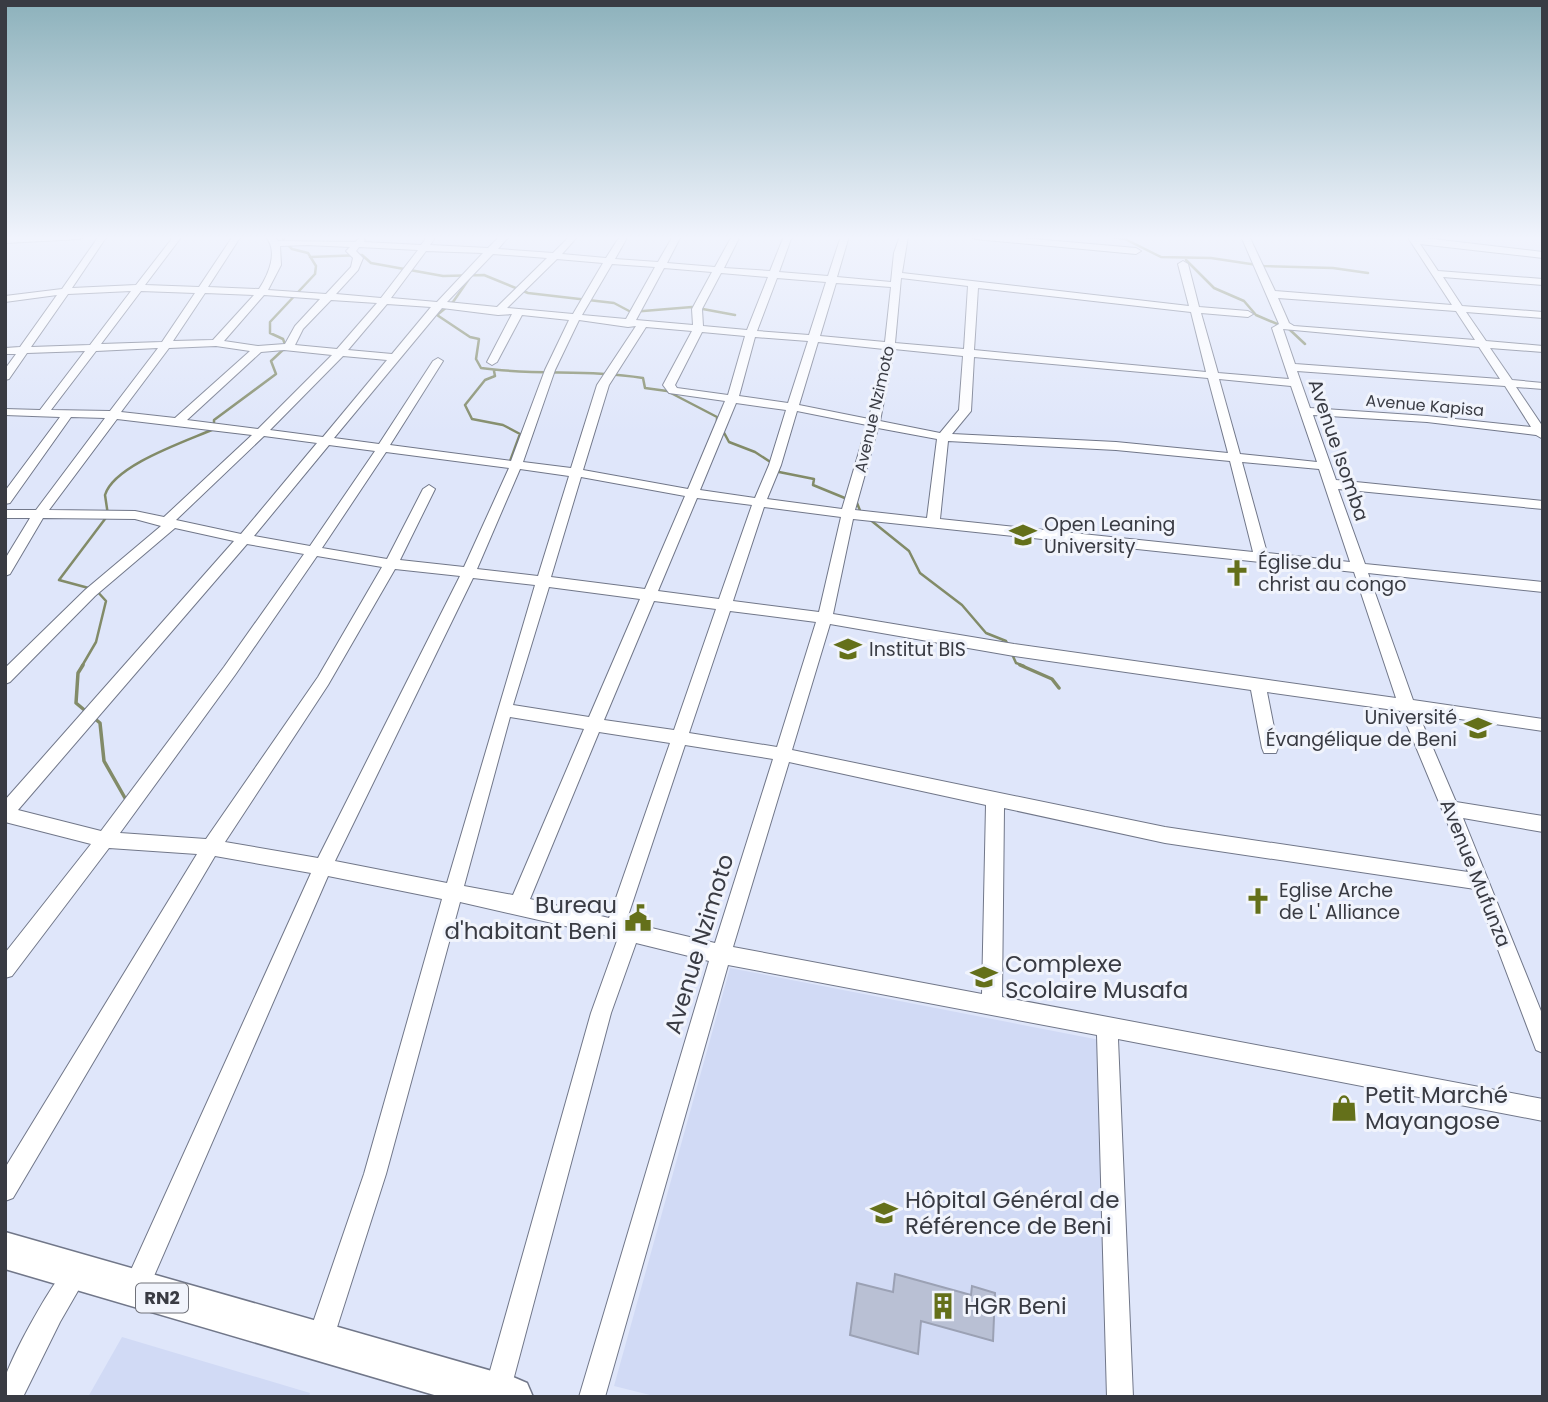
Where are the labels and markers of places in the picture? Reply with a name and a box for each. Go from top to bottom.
place label: Open Leaning University [1044,511,1175,560]
school or university icon: Open Leaning University [1008,520,1038,550]
place label: Église du christ au congo [1258,549,1406,598]
church icon: Église du christ au congo [1222,558,1252,588]
school or university icon: Institut BIS [833,634,863,664]
place label: Institut BIS [869,636,966,663]
place label: Université Évangélique de Beni [1266,704,1457,753]
school or university icon: Université Évangélique de Beni [1463,713,1493,743]
place label: Eglise Arche de L' Alliance [1279,877,1400,926]
church icon: Eglise Arche de L' Alliance [1243,886,1273,916]
place label: Bureau d'habitant Beni [444,889,617,947]
public building icon: Bureau d'habitant Beni [623,903,653,933]
place label: Complexe Scolaire Musafa [1005,948,1188,1006]
school or university icon: Complexe Scolaire Musafa [969,962,999,992]
place label: Petit Marché Mayangose [1365,1079,1508,1137]
shop icon: Petit Marché Mayangose [1329,1093,1359,1123]
place label: Hôpital Général de Référence de Beni [905,1184,1119,1242]
school or university icon: Hôpital Général de Référence de Beni [869,1198,899,1228]
place label: HGR Beni [964,1290,1067,1322]
building icon: HGR Beni [928,1291,958,1321]

